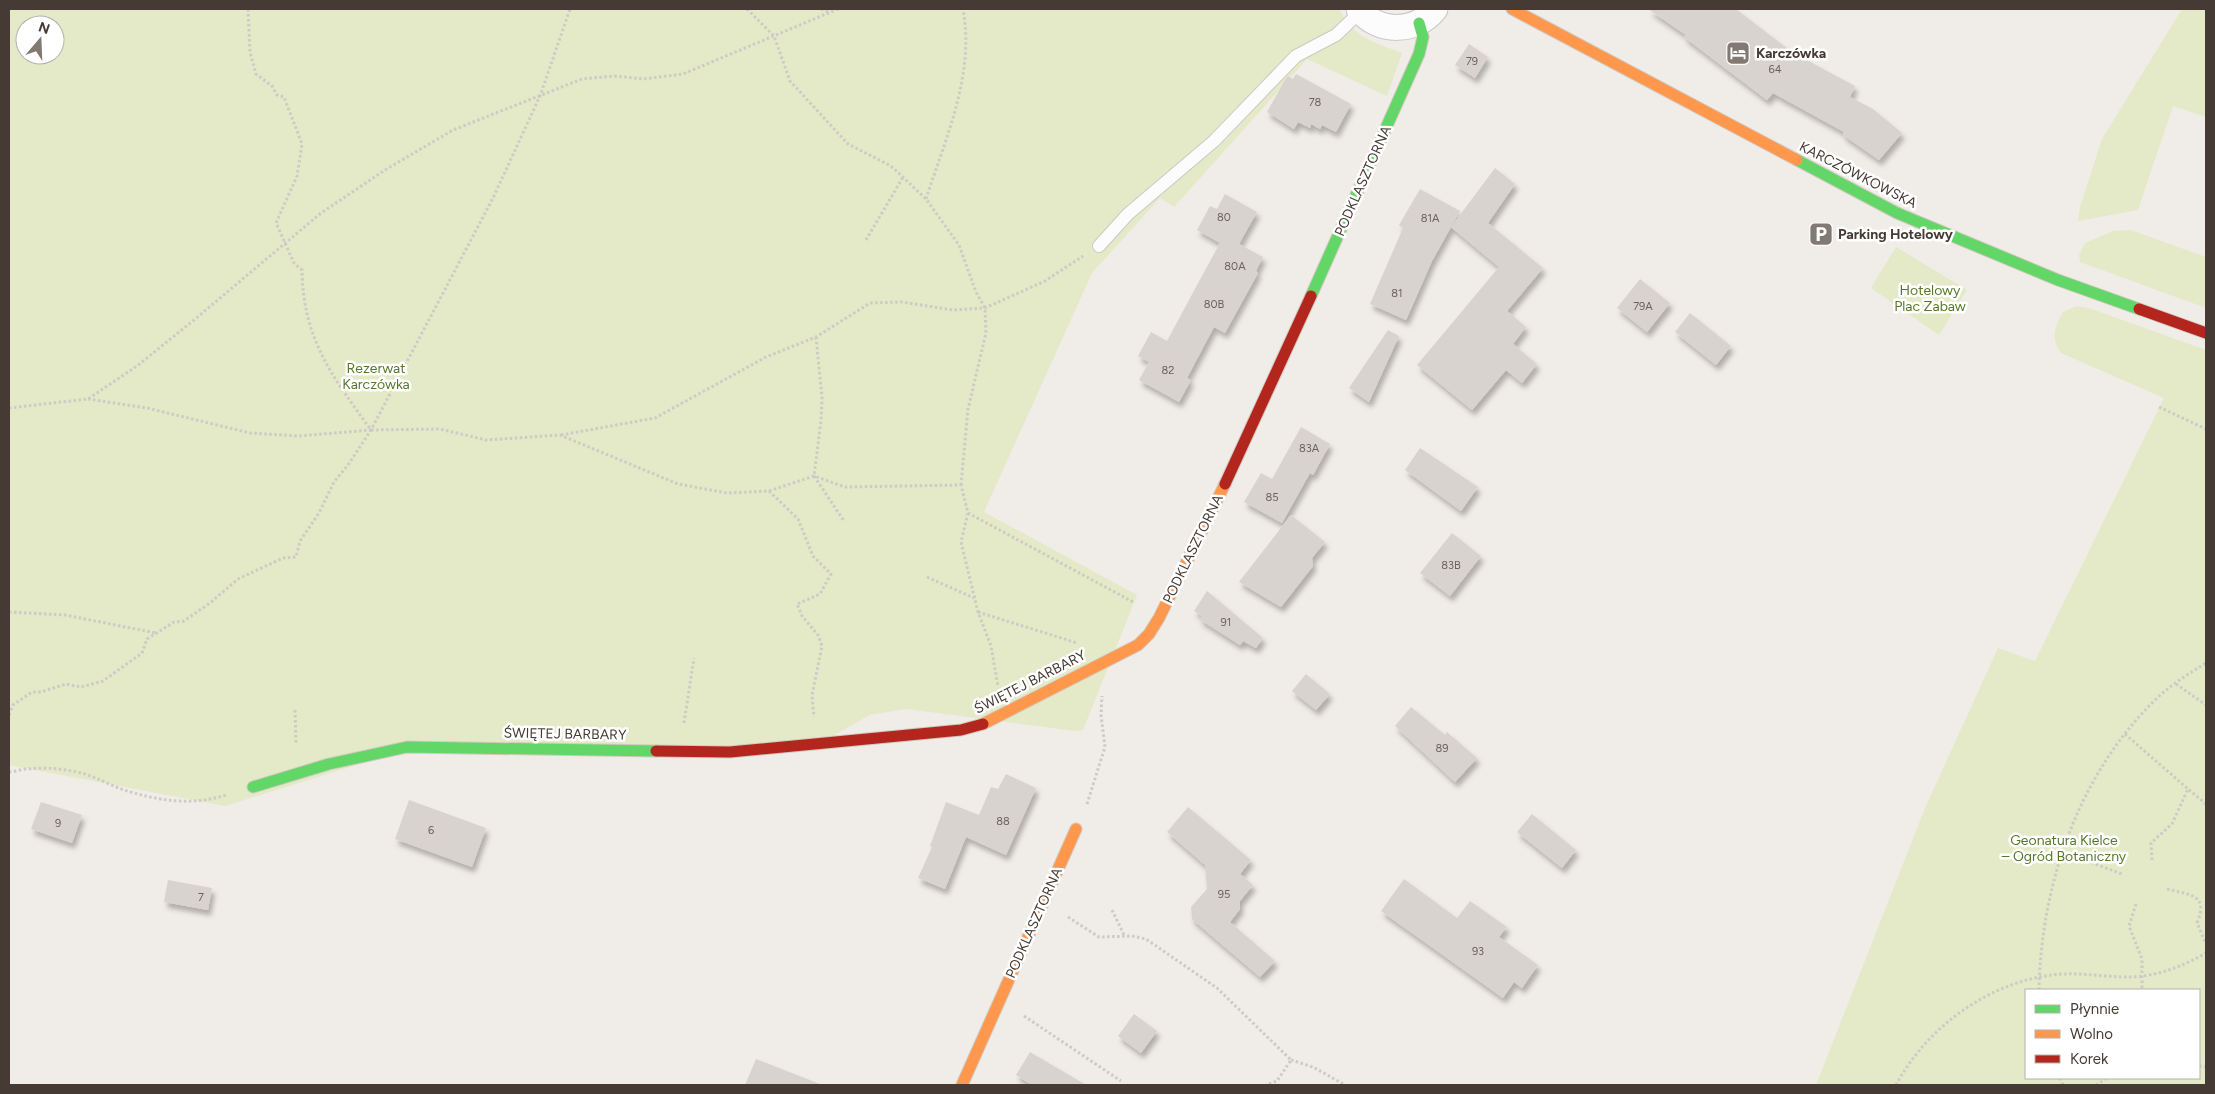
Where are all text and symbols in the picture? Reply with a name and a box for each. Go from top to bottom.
north arrow [15,15,65,65]
text: N [36,18,52,38]
hotel icon: Karczówka [1725,40,1751,66]
place label: Karczówka [1756,45,1826,62]
house number: 79 [1466,55,1478,68]
house number: 64 [1768,63,1782,76]
house number: 78 [1309,96,1322,109]
street label: PODKLASZTORNA [1331,123,1395,239]
street label: KARCZÓWKOWSKA [1797,138,1920,212]
house number: 80 [1217,211,1231,224]
house number: 81A [1421,212,1440,225]
parking icon: Parking Hotelowy [1808,221,1834,247]
place label: Parking Hotelowy [1838,226,1954,243]
house number: 80A [1224,260,1246,273]
park label: Hotelowy Plac Zabaw [1894,282,1966,315]
house number: 81 [1391,287,1403,300]
house number: 80B [1204,298,1225,311]
house number: 79A [1633,300,1653,313]
park label: Rezerwat Karczówka [342,360,410,393]
house number: 82 [1162,364,1174,377]
house number: 83A [1299,442,1320,455]
street label: PODKLASZTORNA [1159,491,1227,606]
house number: 85 [1265,491,1279,504]
house number: 83B [1441,559,1461,572]
house number: 91 [1221,616,1231,629]
street label: ŚWIĘTEJ BARBARY [971,646,1089,717]
street label: ŚWIĘTEJ BARBARY [503,724,627,744]
house number: 89 [1436,742,1448,755]
house number: 88 [996,815,1010,828]
house number: 9 [55,817,61,830]
house number: 6 [428,824,434,837]
park label: Geonatura Kielce – Ogród Botaniczny [2002,832,2127,865]
street label: PODKLASZTORNA [1002,865,1066,981]
house number: 95 [1218,888,1230,901]
house number: 7 [198,891,204,904]
house number: 93 [1472,945,1484,958]
legend [2025,989,2200,1079]
text: Płynnie [2070,1000,2119,1018]
text: Wolno [2070,1025,2113,1043]
text: Korek [2070,1050,2109,1068]

